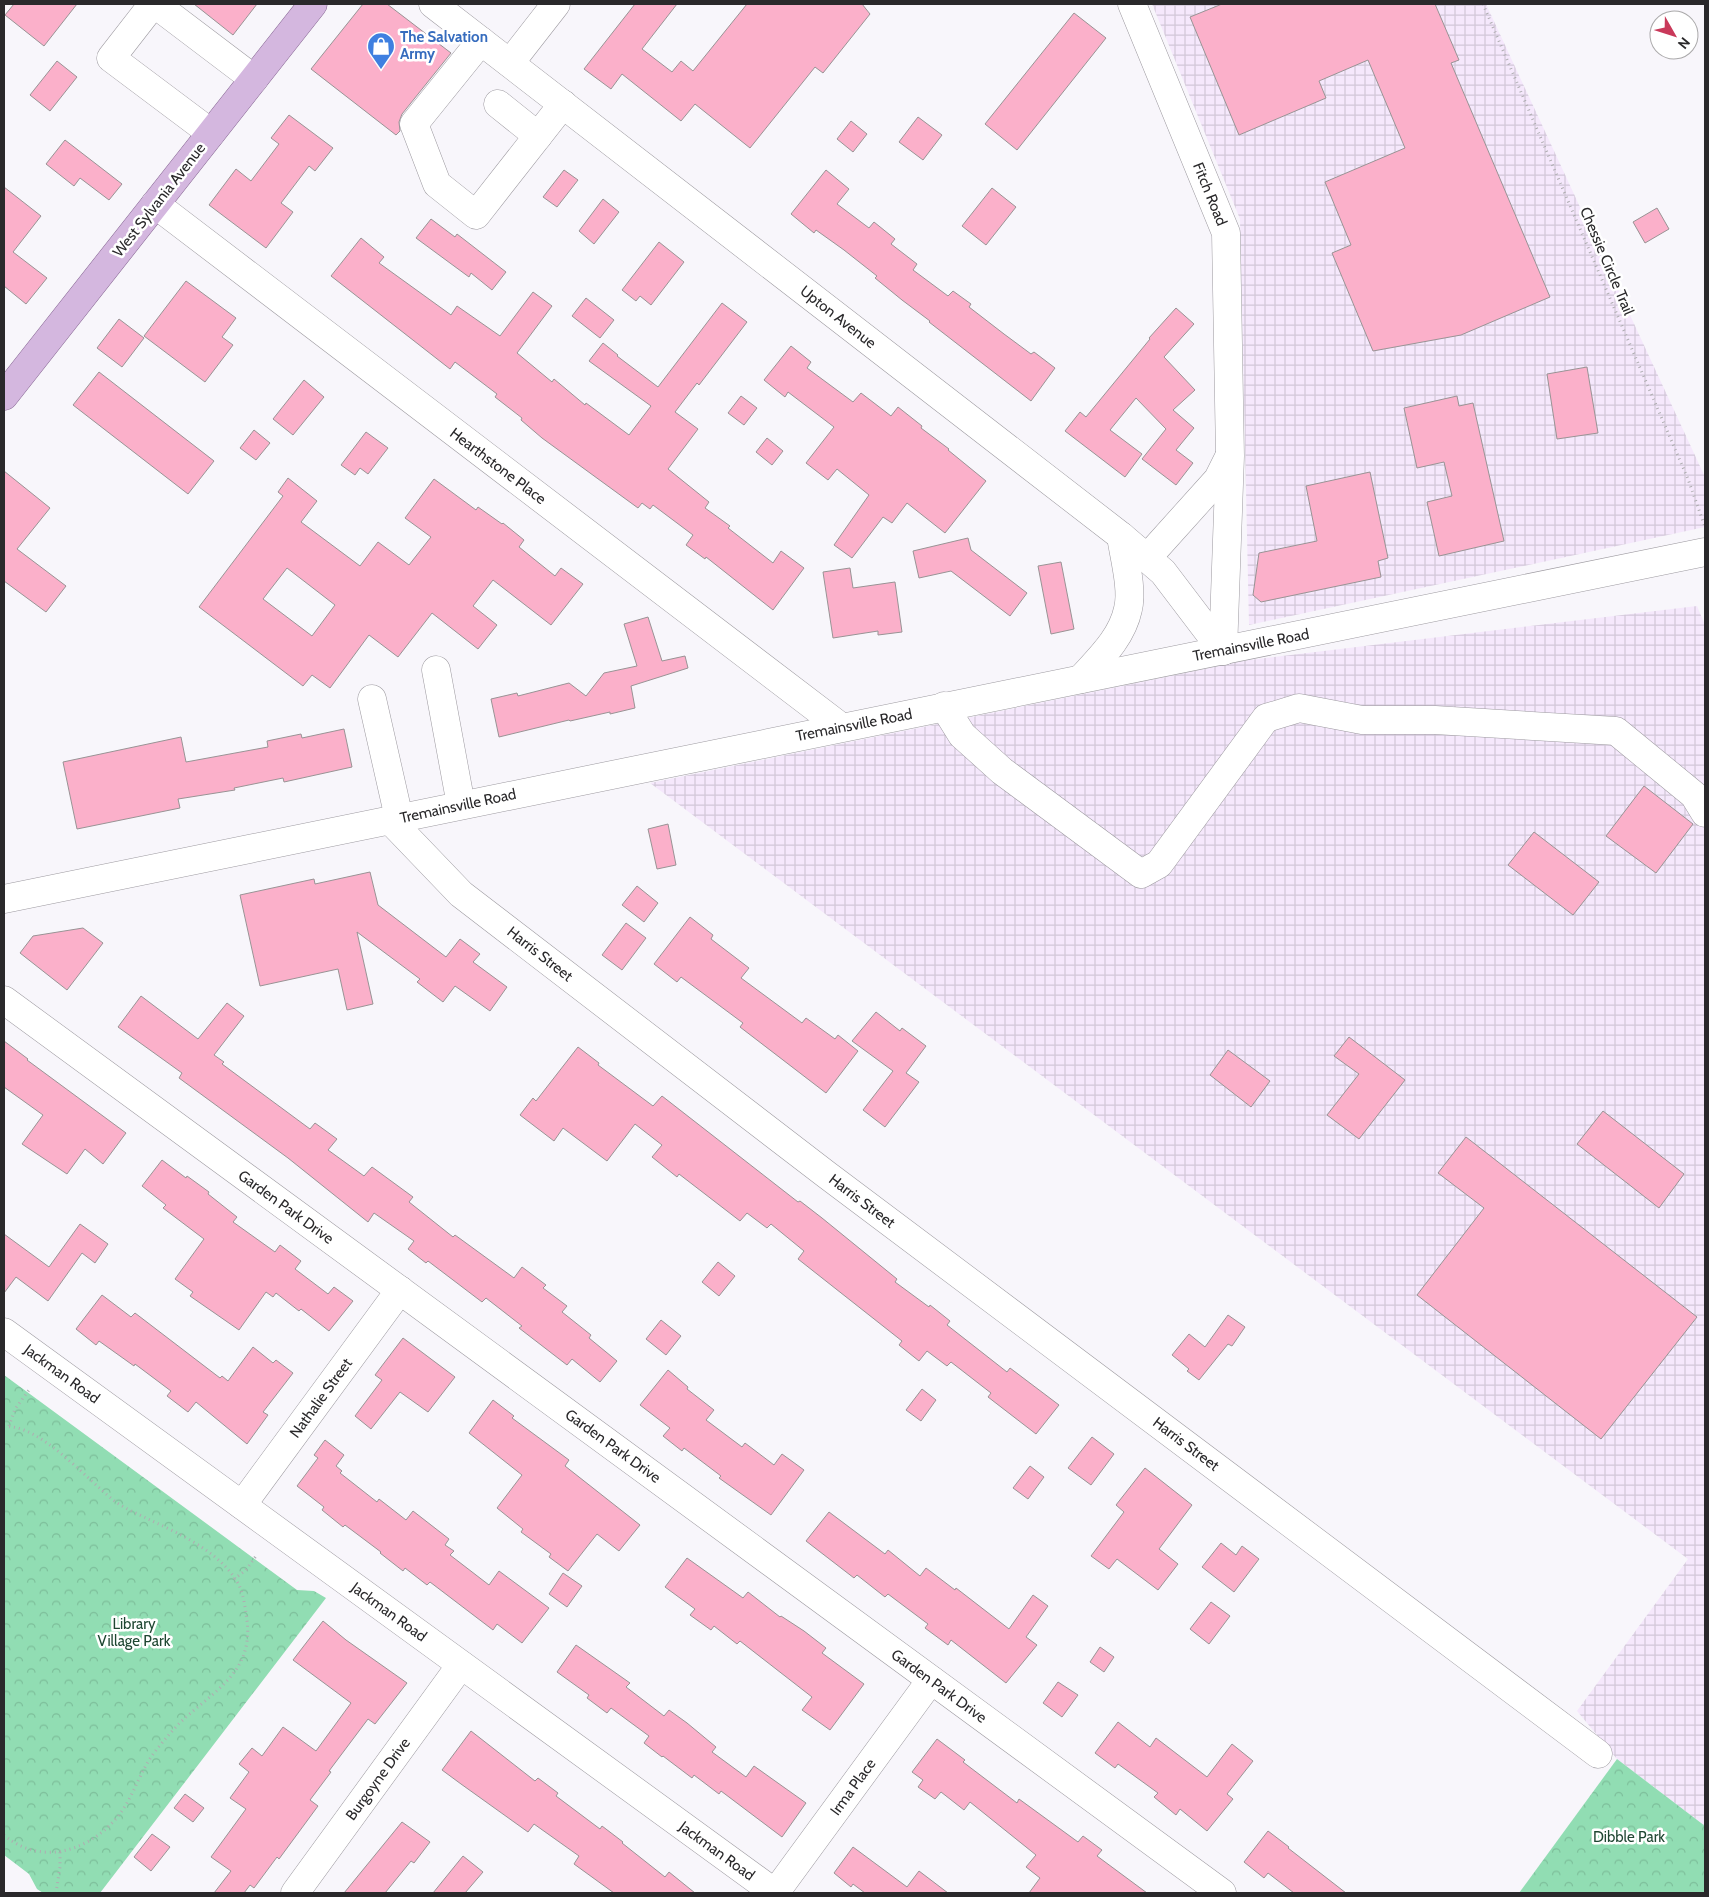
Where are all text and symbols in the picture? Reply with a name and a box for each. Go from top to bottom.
north arrow [1649,10,1699,60]
place label: The Salvation Army [400,28,488,63]
shop icon: The Salvation Army [366,31,396,70]
text: N [1674,34,1694,53]
street label: West Sylvania Avenue [109,139,209,261]
street label: Fitch Road [1189,160,1231,228]
street label: Chessie Circle Trail [1576,204,1638,318]
street label: Upton Avenue [796,282,880,352]
street label: Hearthstone Place [446,424,550,508]
street label: Tremainsville Road [1191,625,1311,665]
street label: Tremainsville Road [794,705,914,745]
street label: Tremainsville Road [398,785,518,827]
street label: Harris Street [504,923,576,985]
street label: Garden Park Drive [235,1166,338,1248]
street label: Harris Street [825,1170,899,1232]
street label: Jackman Road [20,1340,103,1407]
street label: Nathalie Street [286,1355,356,1441]
street label: Garden Park Drive [562,1405,665,1487]
street label: Harris Street [1149,1413,1223,1475]
street label: Jackman Road [347,1578,430,1645]
park label: Library Village Park [98,1615,171,1650]
street label: Garden Park Drive [888,1645,991,1727]
street label: Burgoyne Drive [342,1734,414,1824]
street label: Irma Place [826,1755,880,1819]
street label: Jackman Road [675,1817,758,1884]
park label: Dibble Park [1593,1828,1665,1846]

